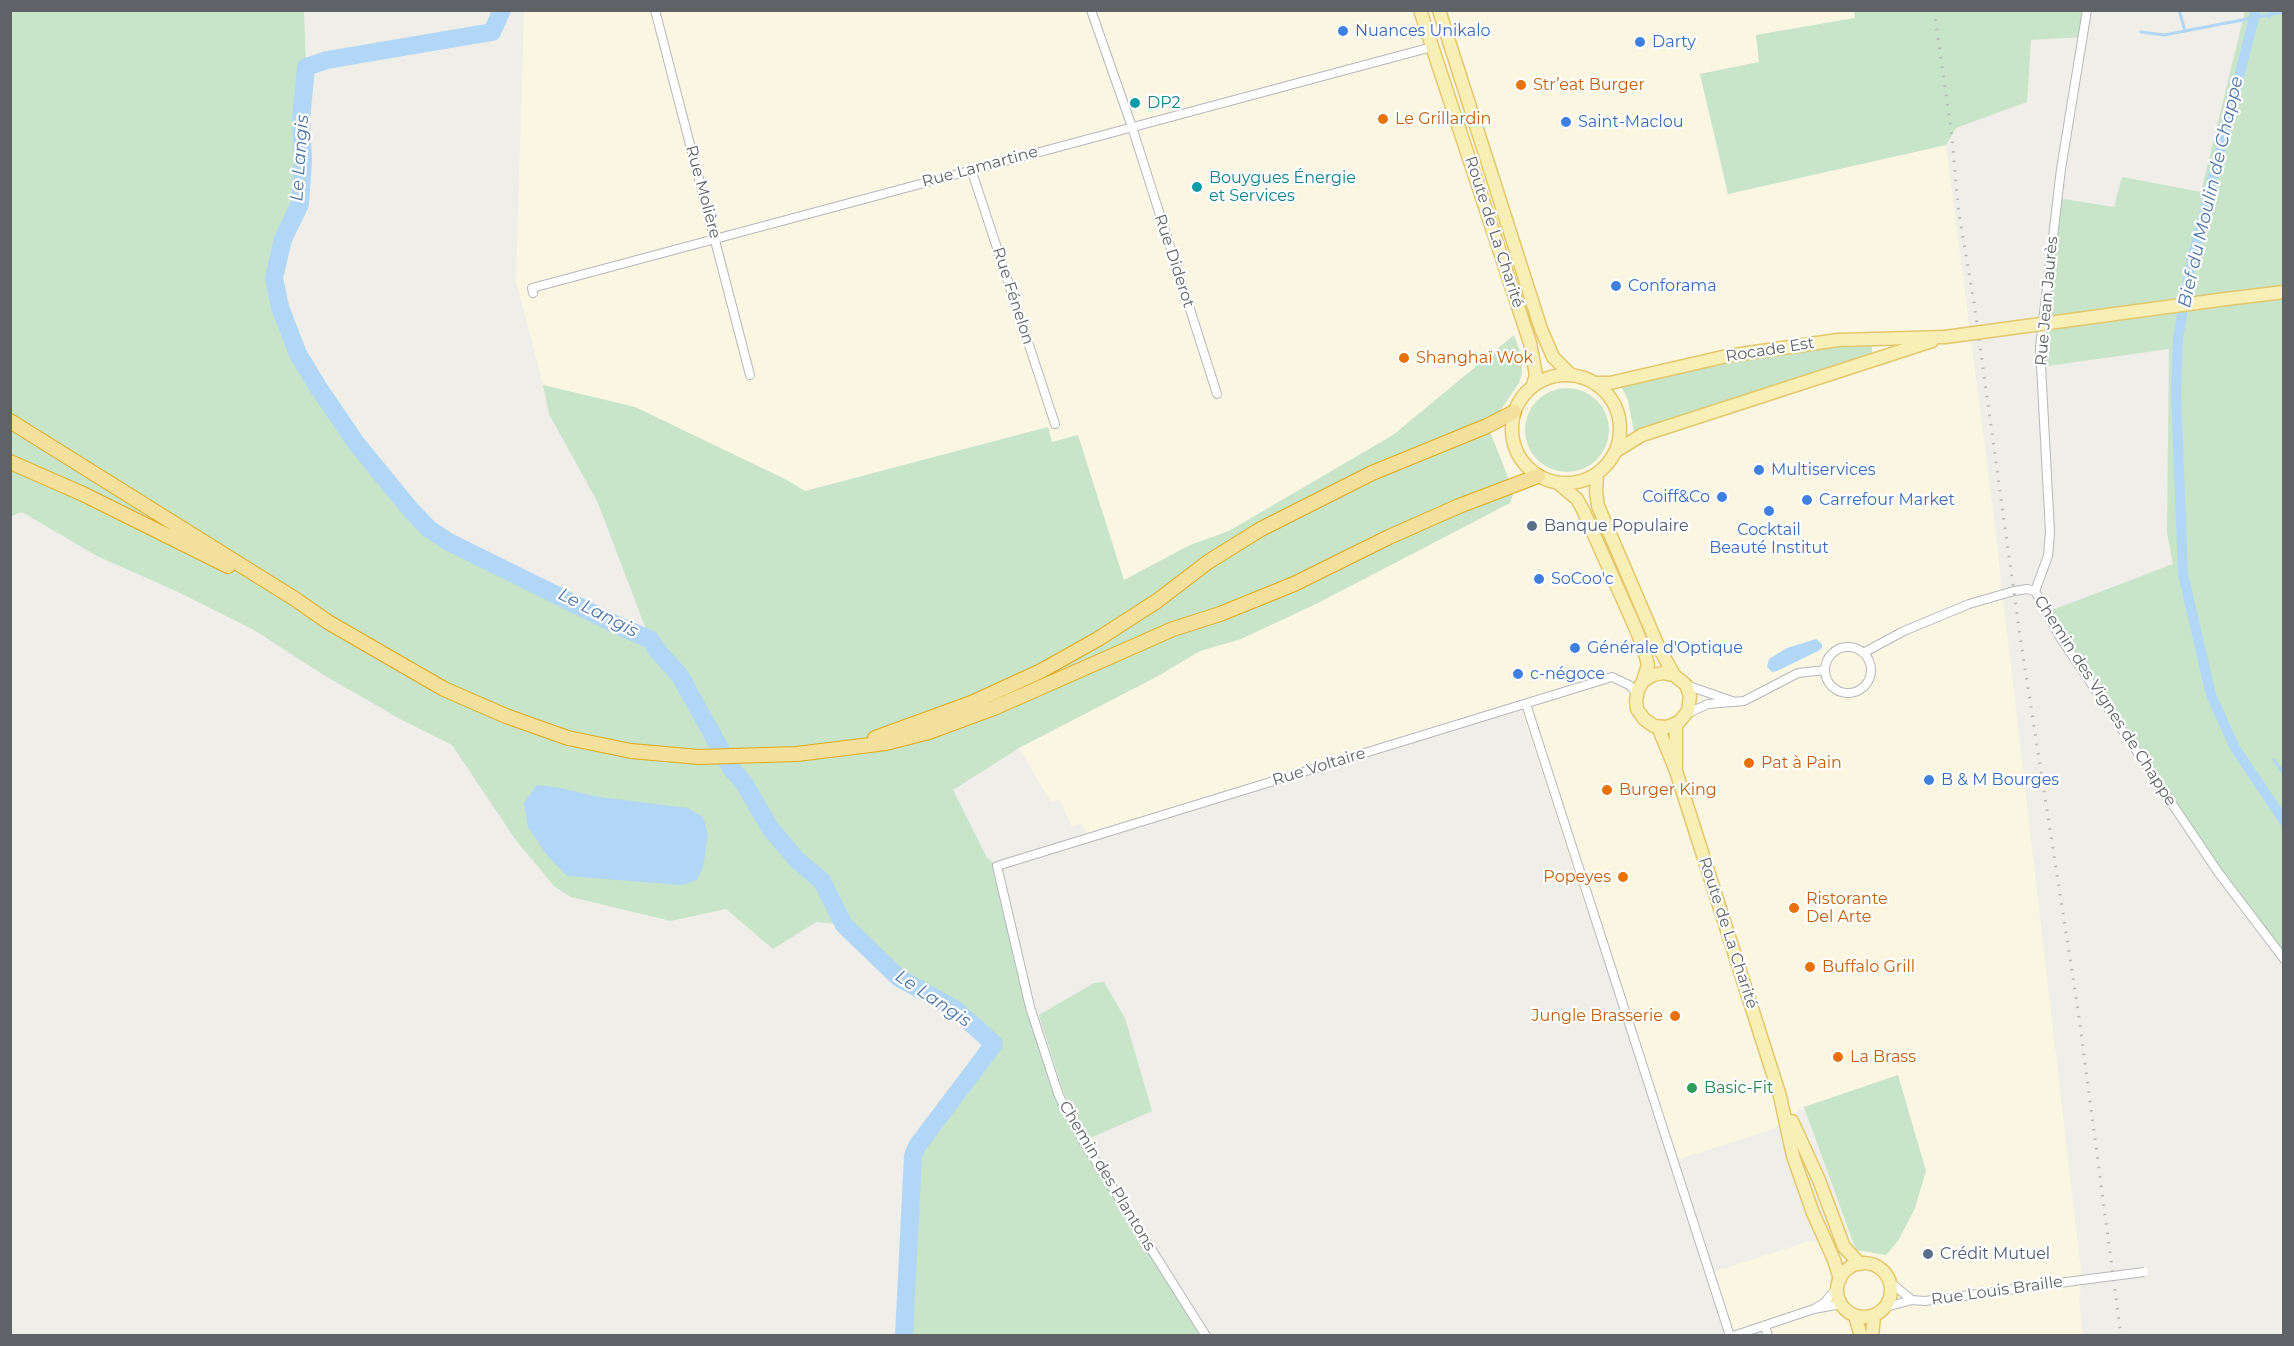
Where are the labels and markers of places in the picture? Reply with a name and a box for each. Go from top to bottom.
place label: Nuances Unikalo [1355,21,1491,41]
marker: Nuances Unikalo [1336,24,1350,38]
place label: Darty [1652,32,1696,52]
marker: Darty [1633,35,1647,49]
place label: Str’eat Burger [1533,75,1645,95]
marker: Str’eat Burger [1514,78,1528,92]
place label: DP2 [1147,93,1181,113]
marker: DP2 [1128,96,1142,110]
place label: Le Grillardin [1395,109,1491,129]
marker: Le Grillardin [1376,112,1390,126]
place label: Saint-Maclou [1578,112,1684,132]
marker: Saint-Maclou [1559,115,1573,129]
place label: Bouygues Énergie et Services [1209,168,1356,206]
marker: Bouygues Énergie et Services [1190,180,1204,194]
place label: Conforama [1628,276,1717,296]
marker: Conforama [1609,279,1623,293]
place label: Shanghaï Wok [1416,348,1533,368]
marker: Shanghaï Wok [1397,351,1411,365]
place label: Multiservices [1771,460,1875,480]
marker: Multiservices [1752,463,1766,477]
place label: Coiff&Co [1642,487,1710,507]
marker: Coiff&Co [1715,490,1729,504]
place label: Carrefour Market [1819,490,1955,510]
marker: Carrefour Market [1800,493,1814,507]
marker: Cocktail Beauté Institut [1762,504,1776,518]
place label: Banque Populaire [1544,516,1689,536]
marker: Banque Populaire [1525,519,1539,533]
place label: Cocktail Beauté Institut [1709,520,1829,558]
place label: SoCoo'c [1551,569,1614,589]
marker: SoCoo'c [1532,572,1546,586]
place label: Générale d'Optique [1587,638,1743,658]
marker: Générale d'Optique [1568,641,1582,655]
place label: c-négoce [1530,664,1605,684]
marker: c-négoce [1511,667,1525,681]
place label: Pat à Pain [1761,753,1842,773]
marker: Pat à Pain [1742,756,1756,770]
place label: B & M Bourges [1941,770,2059,790]
marker: B & M Bourges [1922,773,1936,787]
place label: Burger King [1619,780,1717,800]
marker: Burger King [1600,783,1614,797]
place label: Popeyes [1543,867,1611,887]
marker: Popeyes [1616,870,1630,884]
place label: Ristorante Del Arte [1806,889,1888,927]
marker: Ristorante Del Arte [1787,901,1801,915]
place label: Buffalo Grill [1822,957,1915,977]
marker: Buffalo Grill [1803,960,1817,974]
place label: Jungle Brasserie [1531,1006,1663,1026]
marker: Jungle Brasserie [1668,1009,1682,1023]
place label: La Brass [1850,1047,1916,1067]
marker: La Brass [1831,1050,1845,1064]
place label: Basic-Fit [1704,1078,1773,1098]
marker: Basic-Fit [1685,1081,1699,1095]
place label: Crédit Mutuel [1940,1244,2050,1264]
marker: Crédit Mutuel [1921,1247,1935,1261]

